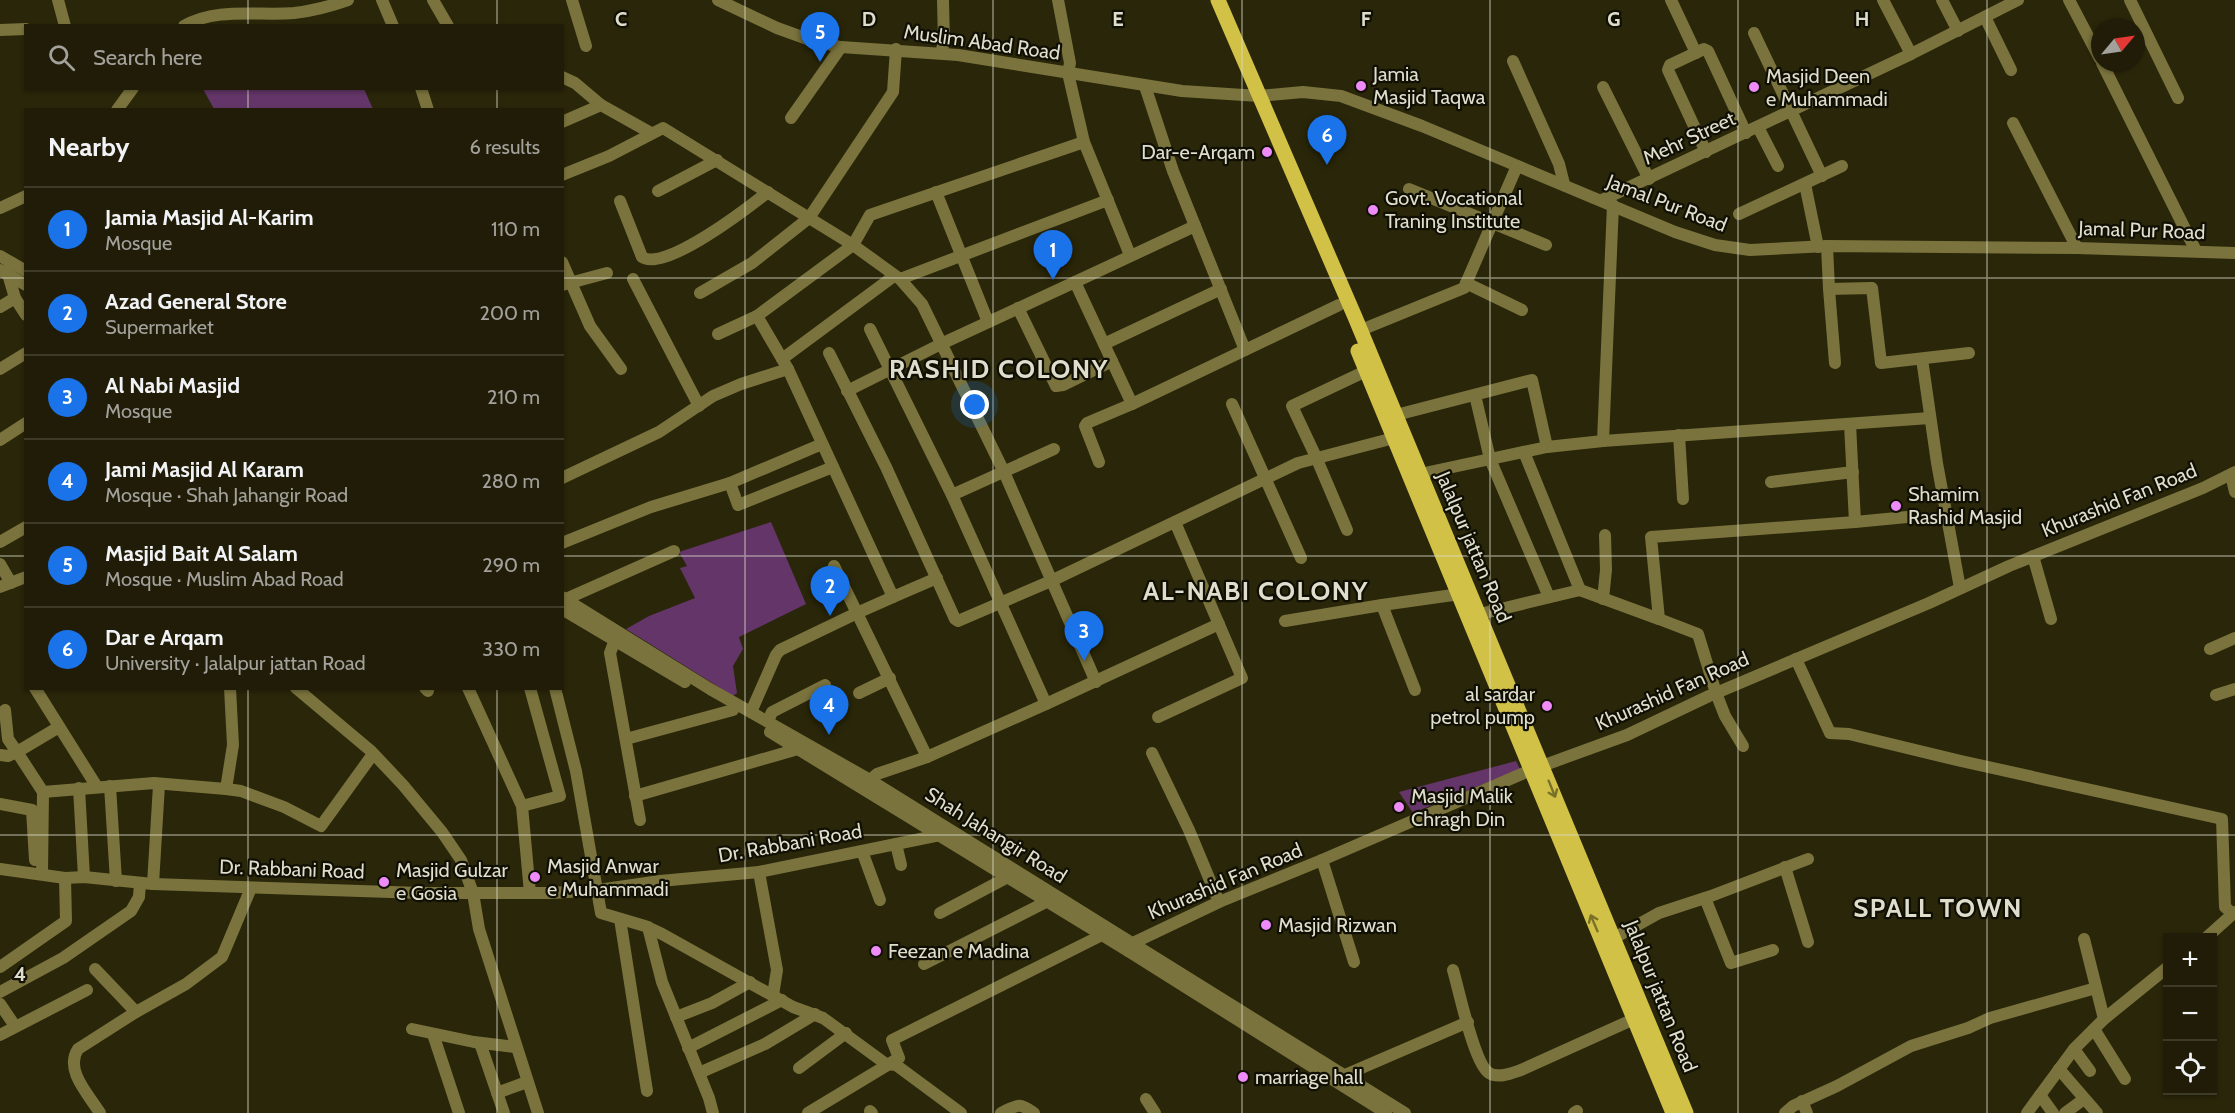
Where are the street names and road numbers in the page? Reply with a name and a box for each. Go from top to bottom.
street label: Muslim Abad Road [902,19,1062,65]
street label: Mehr Street [1639,106,1739,170]
street label: Jamal Pur Road [1603,169,1731,237]
street label: Jamal Pur Road [2077,216,2206,244]
street label: Khurashid Fan Road [2038,458,2200,542]
street label: Jalalpur jattan Road [1431,467,1517,626]
street label: Khurashid Fan Road [1592,646,1752,736]
street label: Shah Jahangir Road [921,782,1071,888]
street label: Dr. Rabbani Road [716,819,864,867]
street label: Khurashid Fan Road [1144,838,1306,924]
street label: Dr. Rabbani Road [219,854,365,884]
street label: Jalalpur jattan Road [1619,916,1702,1075]

